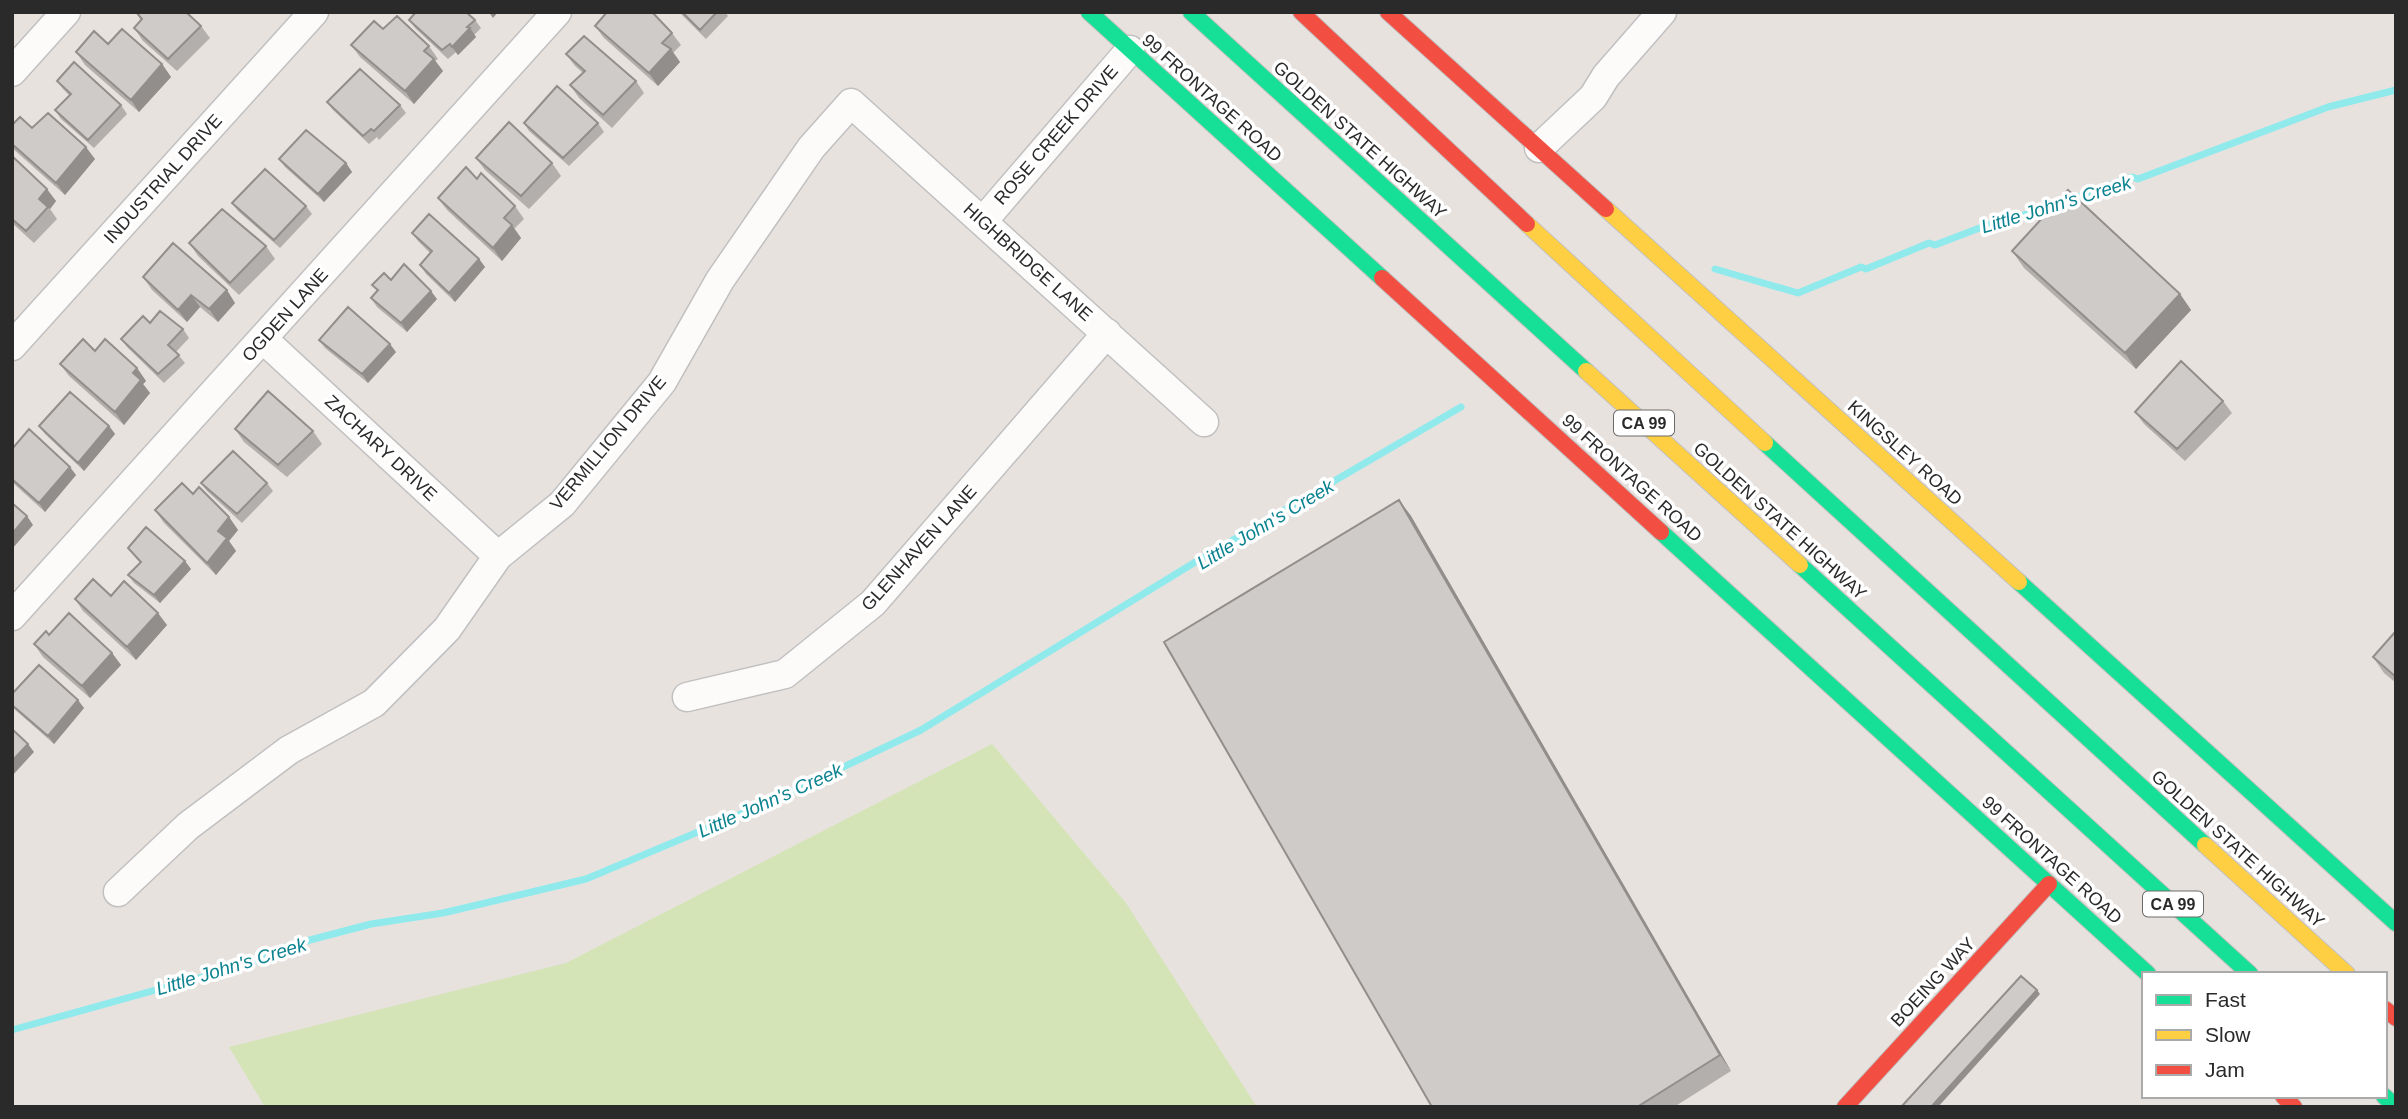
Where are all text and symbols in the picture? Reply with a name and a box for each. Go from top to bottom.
street label: 99 FRONTAGE ROAD [1138,30,1286,166]
street label: GOLDEN STATE HIGHWAY [1270,57,1450,223]
street label: ROSE CREEK DRIVE [990,61,1122,209]
street label: INDUSTRIAL DRIVE [100,110,226,248]
water label: Little John's Creek [1979,171,2135,237]
street label: HIGHBRIDGE LANE [960,199,1096,325]
street label: OGDEN LANE [238,264,332,366]
street label: VERMILLION DRIVE [546,372,670,514]
street label: ZACHARY DRIVE [321,391,441,505]
street label: KINGSLEY ROAD [1844,396,1966,510]
street label: 99 FRONTAGE ROAD [1558,410,1706,546]
road number: CA 99 [1614,410,1674,436]
street label: GOLDEN STATE HIGHWAY [1690,438,1870,604]
water label: Little John's Creek [1193,475,1339,574]
street label: GLENHAVEN LANE [857,481,981,615]
water label: Little John's Creek [695,759,847,842]
street label: GOLDEN STATE HIGHWAY [2148,766,2328,932]
street label: 99 FRONTAGE ROAD [1978,792,2126,928]
road number: CA 99 [2143,891,2203,916]
water label: Little John's Creek [154,933,310,999]
street label: BOEING WAY [1887,933,1979,1031]
legend [2142,972,2387,1098]
text: Fast [2205,988,2246,1011]
text: Slow [2205,1023,2251,1046]
text: Jam [2205,1058,2245,1081]

